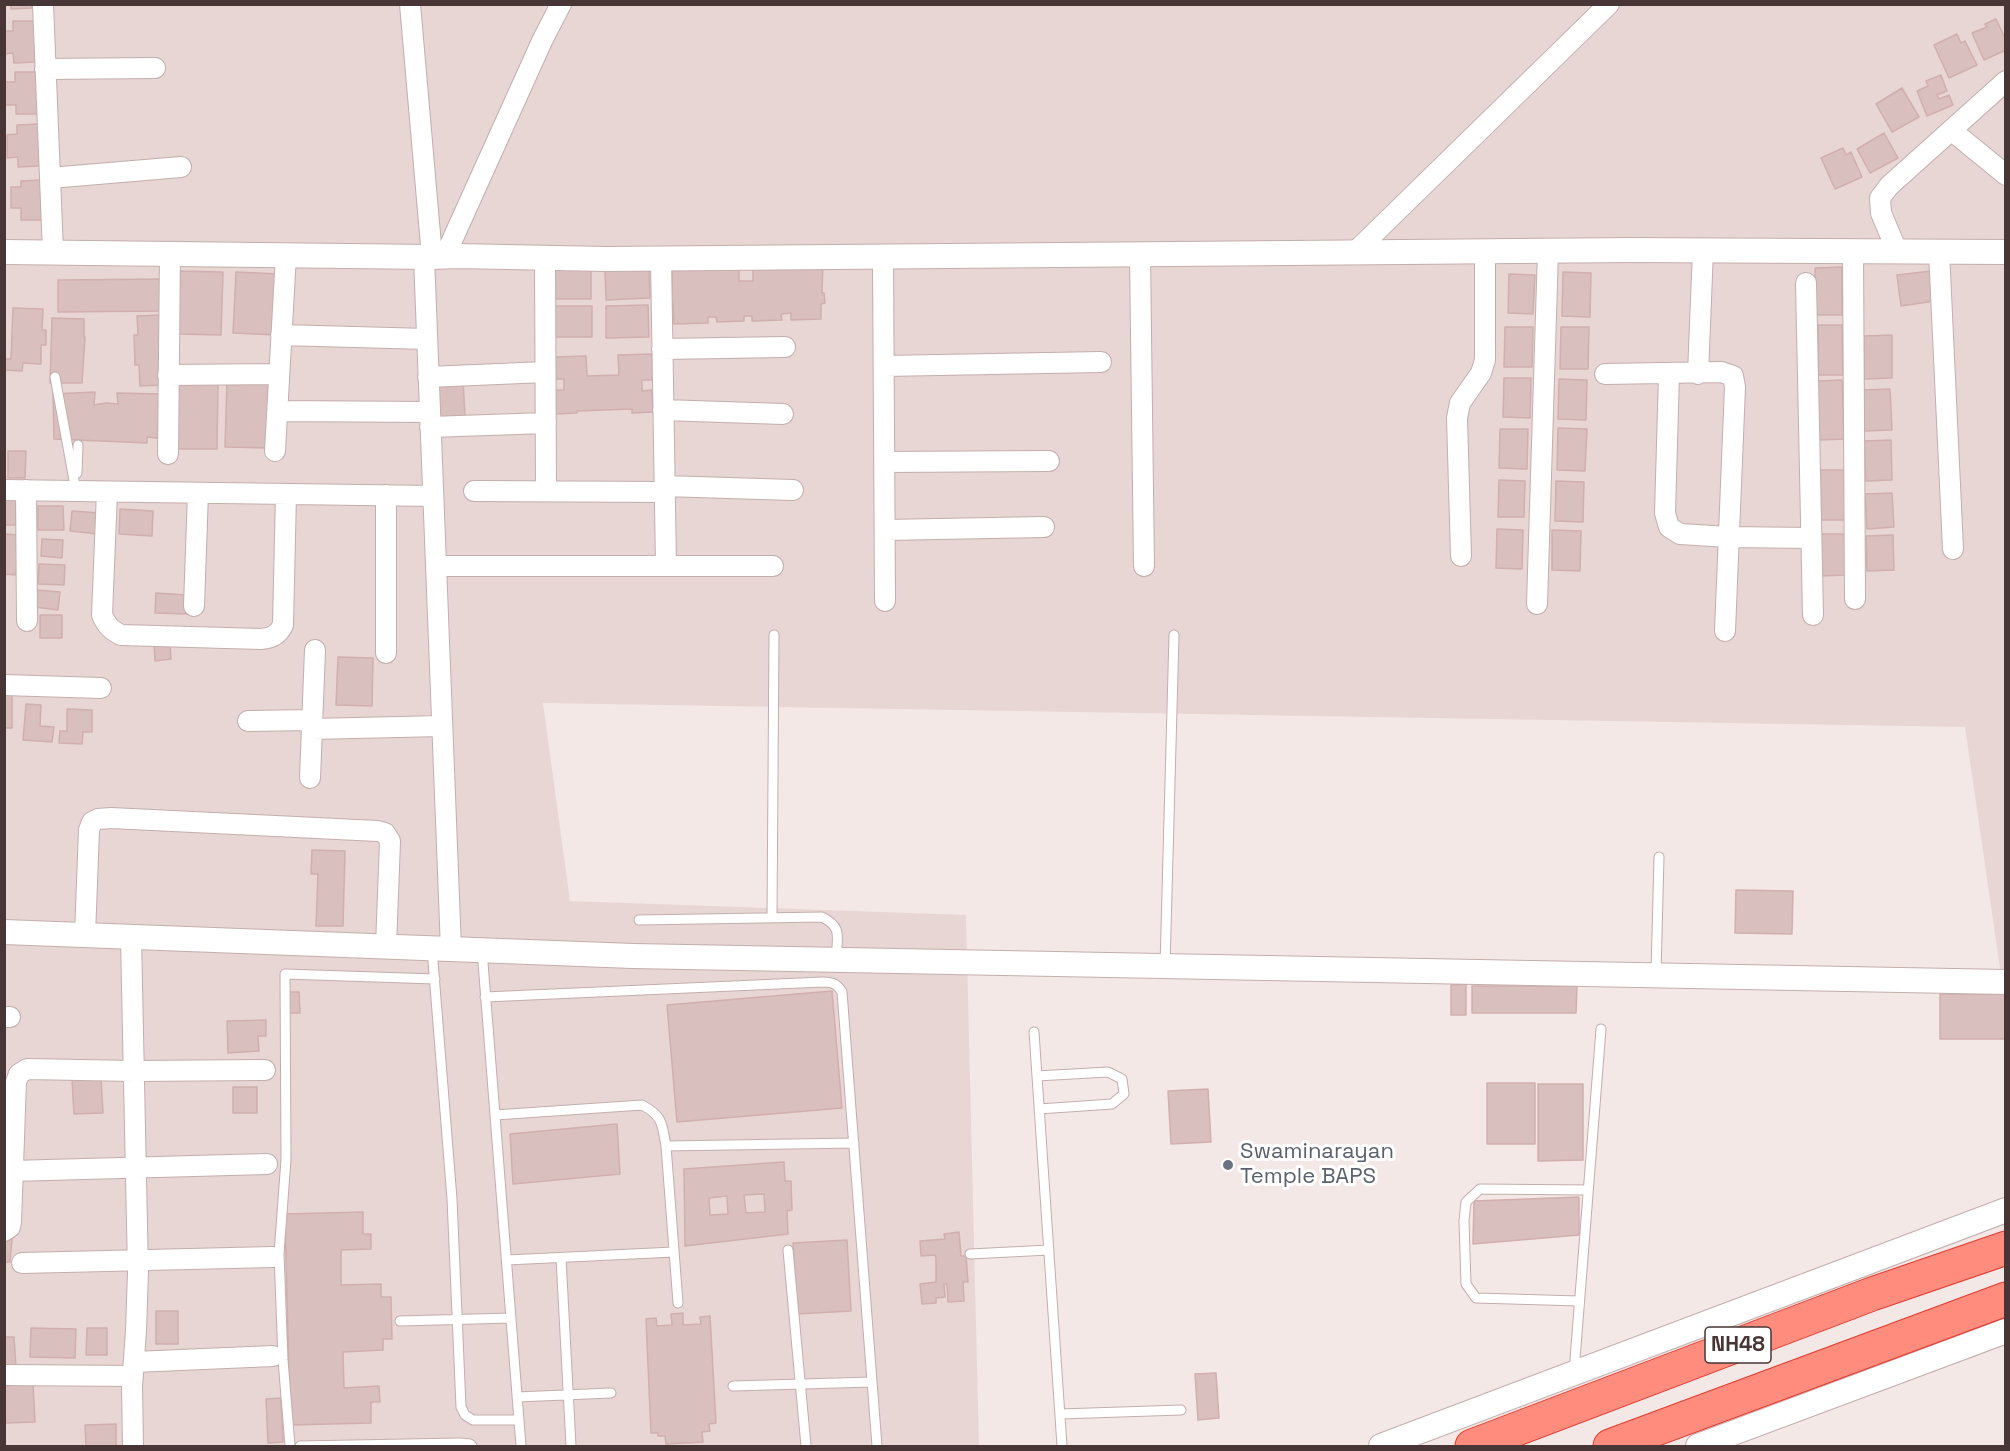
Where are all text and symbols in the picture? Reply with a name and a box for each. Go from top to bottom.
place label: Swaminarayan Temple BAPS [1240,1139,1394,1190]
marker: Swaminarayan Temple BAPS [1221,1158,1235,1172]
road number: NH48 [1705,1327,1771,1363]

